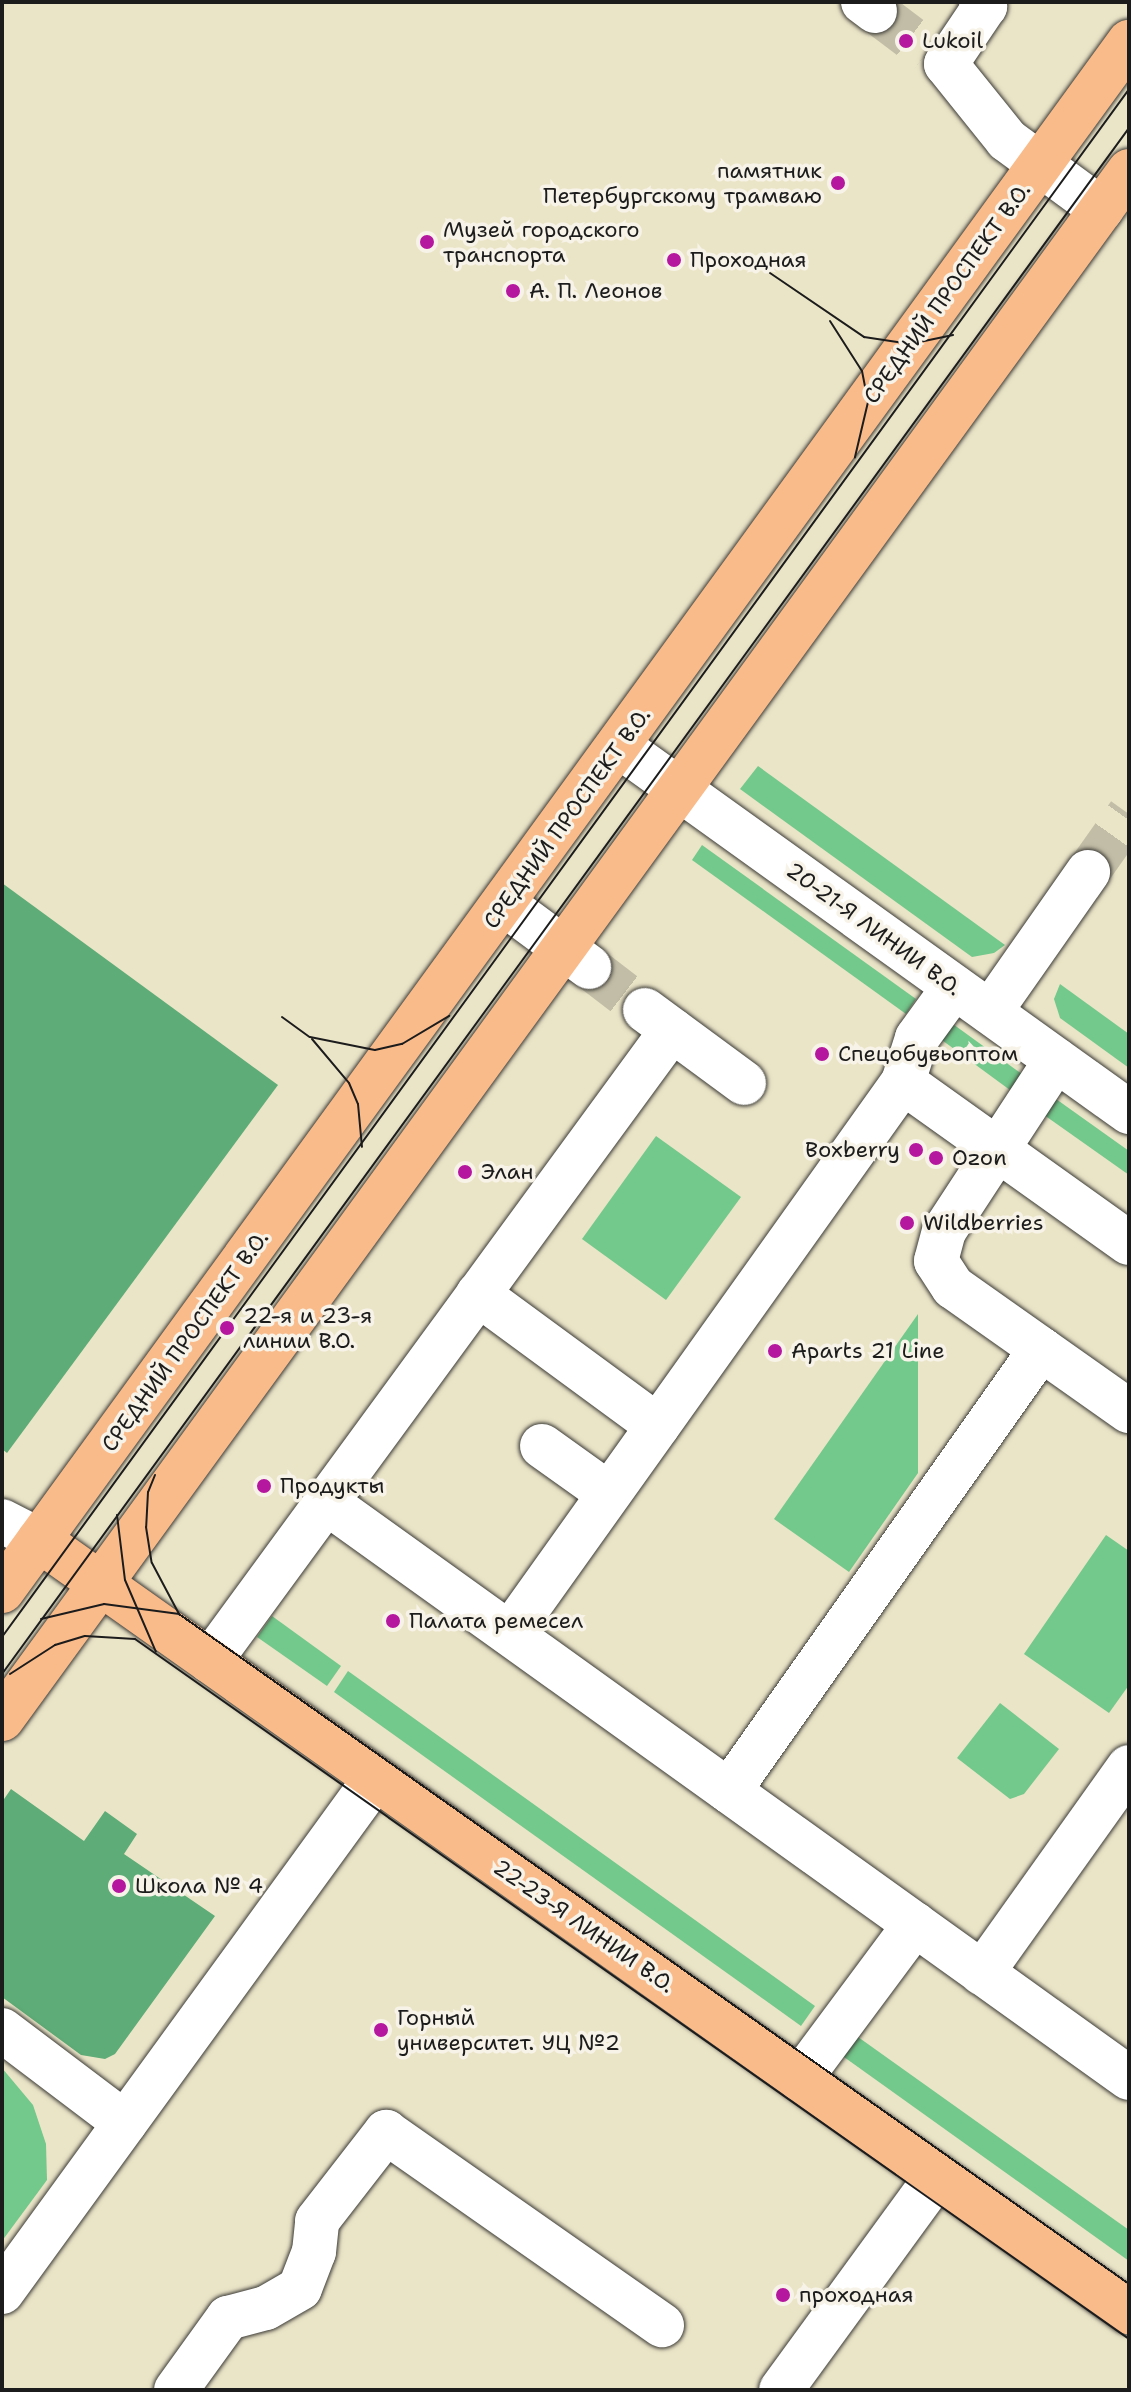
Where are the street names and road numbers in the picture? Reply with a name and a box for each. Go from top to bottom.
street label: СРЕДНИЙ ПРОСПЕКТ В.О. [858,177,1036,409]
street label: СРЕДНИЙ ПРОСПЕКТ В.О. [478,702,656,934]
street label: 20-21-Я ЛИНИИ В.О. [781,857,967,1001]
street label: СРЕДНИЙ ПРОСПЕКТ В.О. [96,1225,274,1457]
street label: 22-23-Я ЛИНИИ В.О. [488,1854,680,1998]

